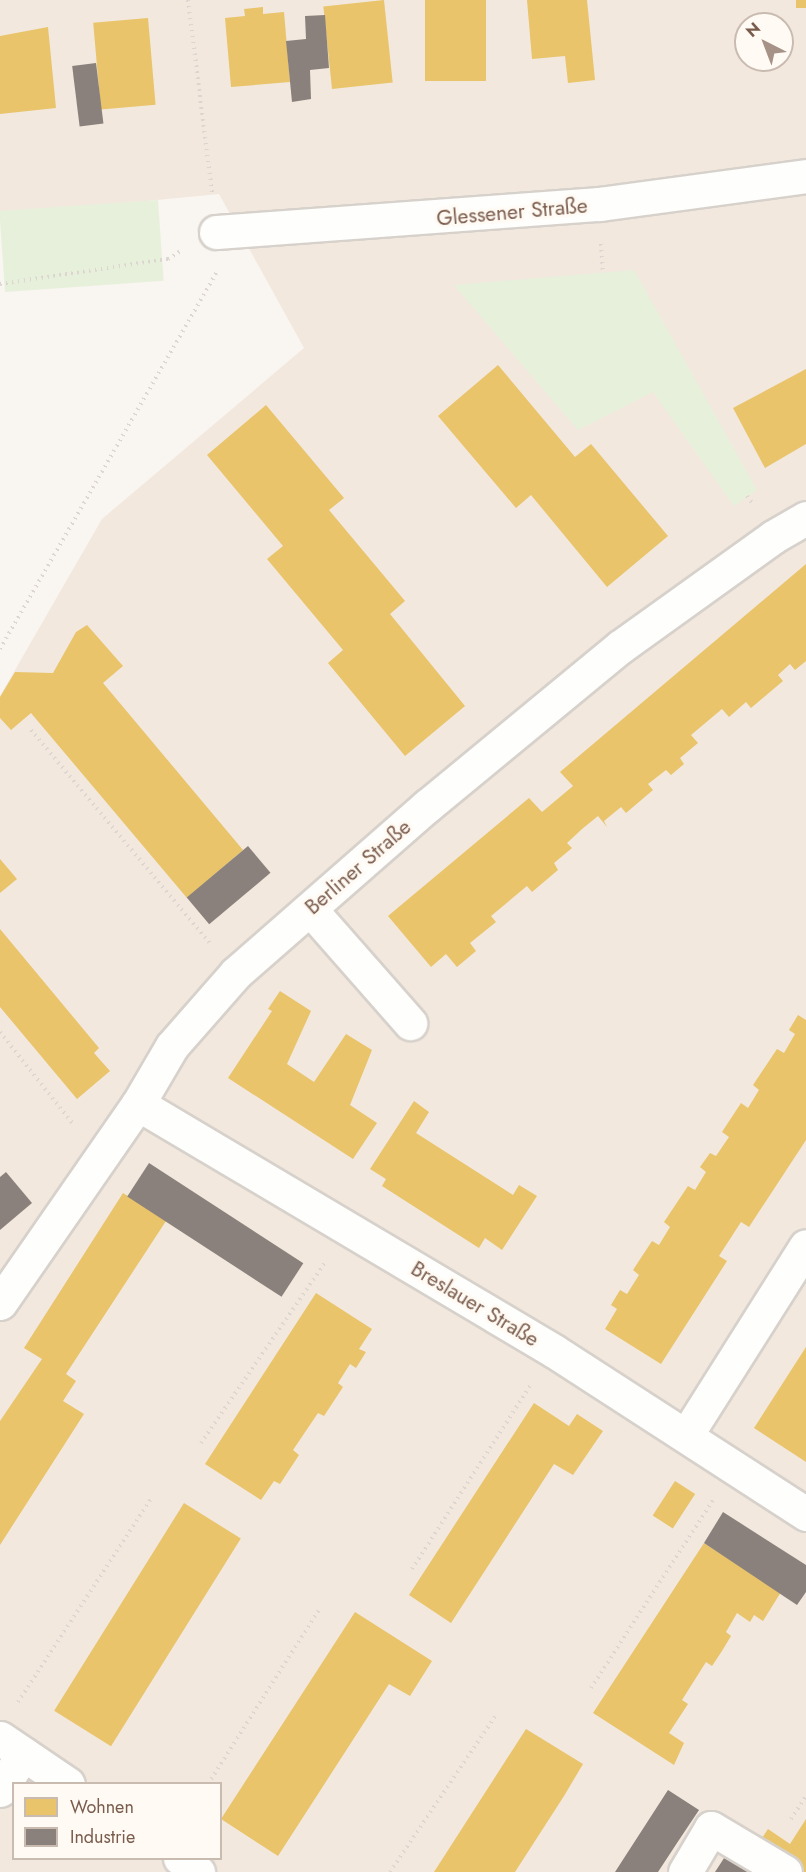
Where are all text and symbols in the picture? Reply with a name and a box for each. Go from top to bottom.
north arrow [734,12,794,72]
text: N [741,17,765,43]
street label: Glessener Straße [435,193,589,231]
street label: Berliner Straße [300,814,416,920]
street label: Breslauer Straße [406,1256,544,1352]
legend [12,1782,222,1860]
text: Wohnen [70,1794,134,1820]
text: Industrie [70,1824,135,1850]

